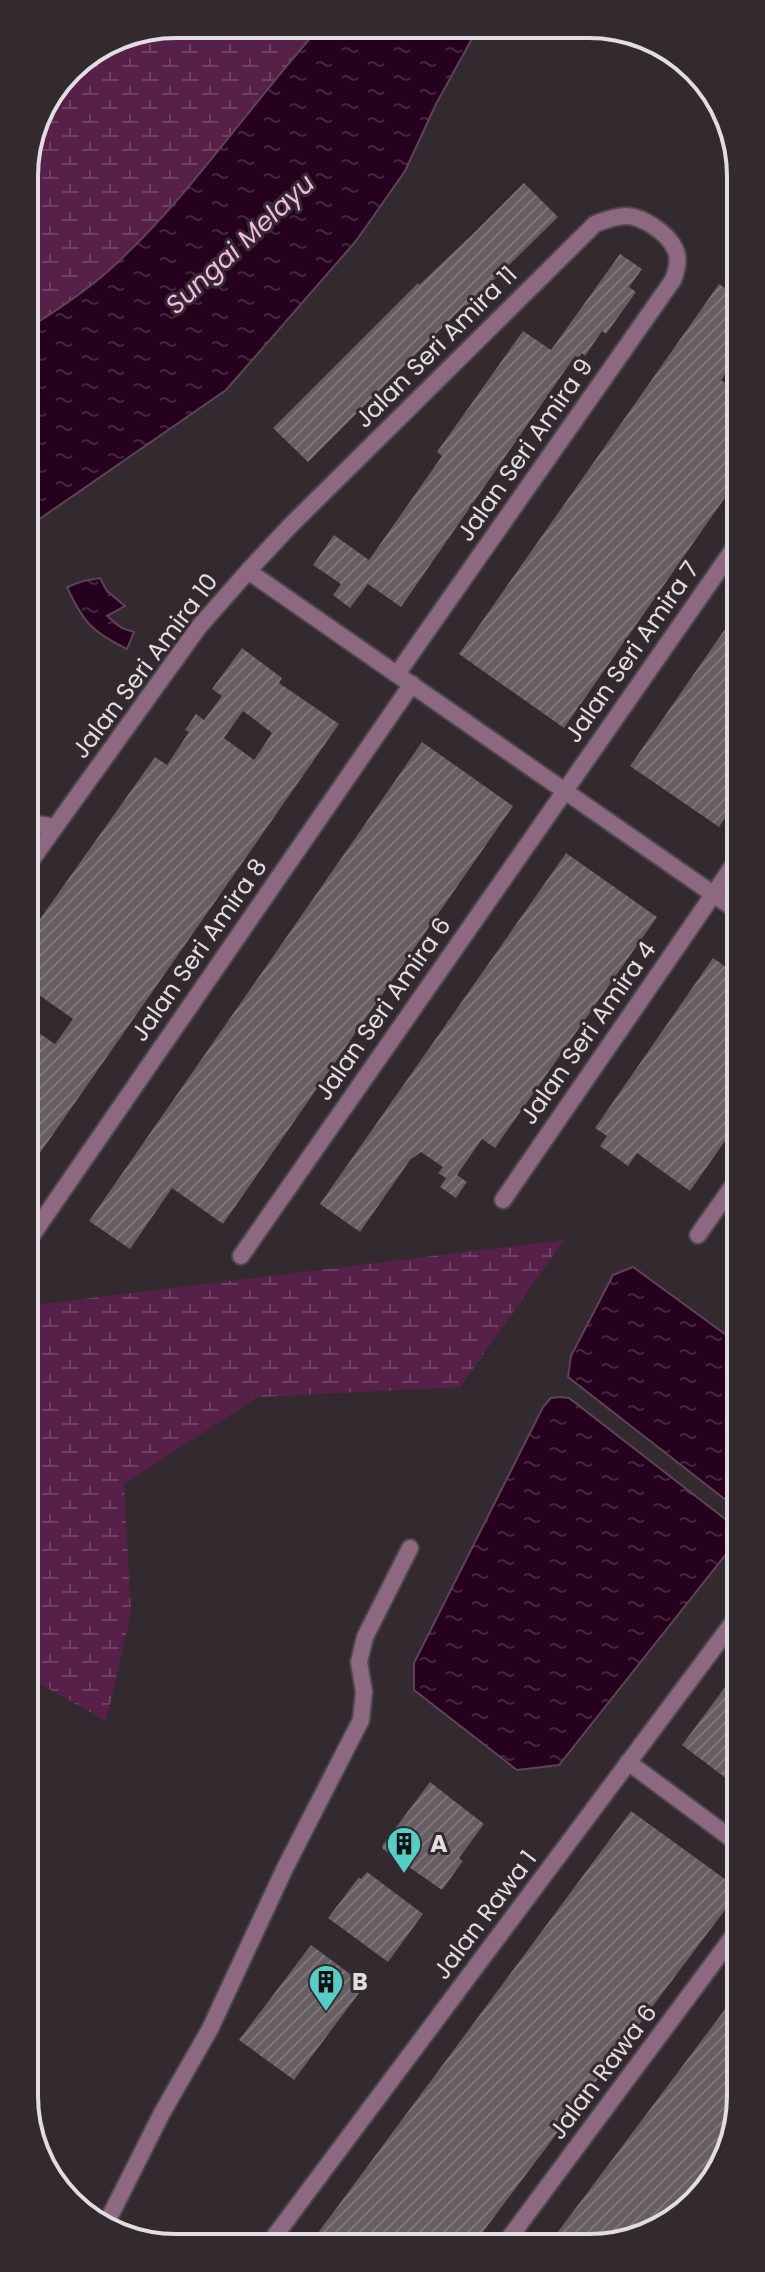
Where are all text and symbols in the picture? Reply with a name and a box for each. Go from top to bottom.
water label: Sungai Melayu [158,166,322,322]
street label: Jalan Seri Amira 11 [347,258,524,435]
street label: Jalan Seri Amira 9 [449,352,600,548]
street label: Jalan Seri Amira 7 [557,554,707,749]
street label: Jalan Seri Amira 10 [64,566,225,765]
street label: Jalan Seri Amira 8 [123,852,274,1048]
street label: Jalan Seri Amira 6 [307,910,458,1107]
street label: Jalan Seri Amira 4 [512,935,663,1131]
building icon: A [385,1825,423,1875]
place label: A [430,1827,448,1860]
street label: Jalan Rawa 1 [425,1843,544,1986]
building icon: B [307,1963,345,2013]
place label: B [352,1965,368,1998]
street label: Jalan Rawa 6 [541,1997,664,2146]

